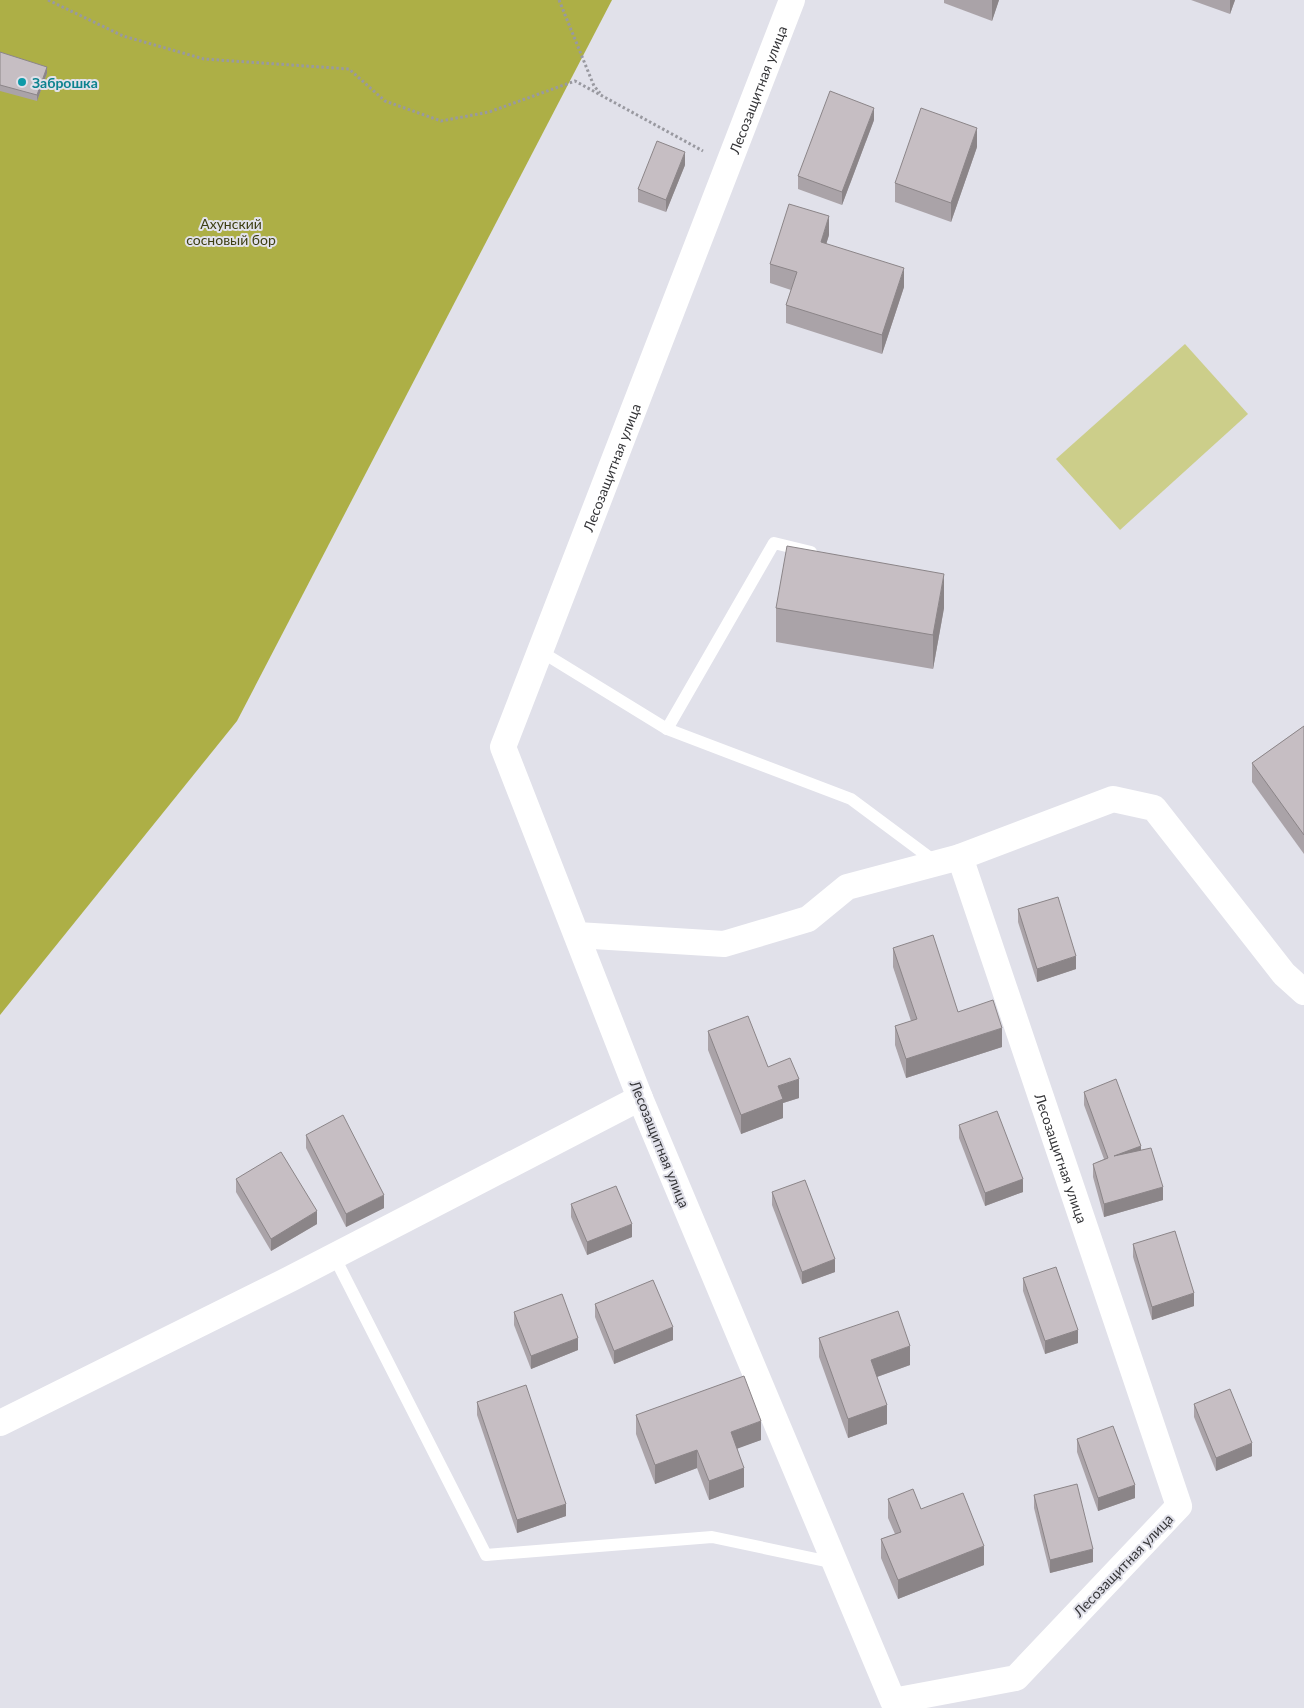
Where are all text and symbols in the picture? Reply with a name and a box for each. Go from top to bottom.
street label: Лесозащитная улица [725,23,790,157]
place label: Заброшка [32,74,98,91]
marker: Заброшка [16,76,28,88]
park label: Ахунский сосновый бор [186,215,276,248]
street label: Лесозащитная улица [578,401,644,535]
street label: Лесозащитная улица [626,1077,693,1210]
street label: Лесозащитная улица [1031,1090,1091,1225]
street label: Лесозащитная улица [1069,1510,1176,1620]

